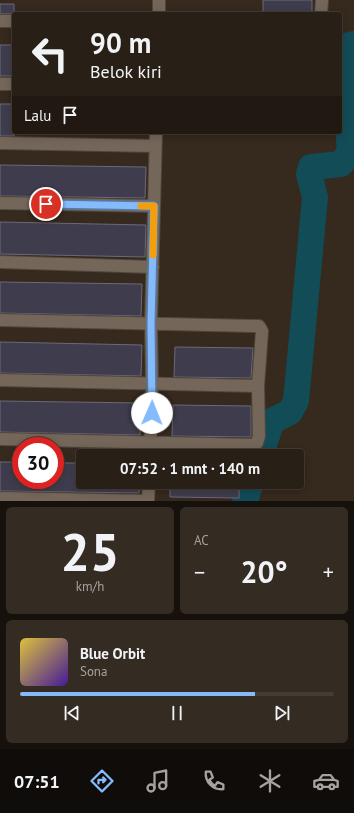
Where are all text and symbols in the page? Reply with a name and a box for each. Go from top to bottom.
text: 90 m [90,24,151,61]
icon: left [24,28,76,80]
text: Belok kiri [90,60,162,83]
icon: arrive [59,104,81,126]
text: Lalu [24,106,51,125]
pin [29,187,63,221]
icon: arrive [35,193,57,215]
position arrow [131,392,173,434]
speed limit sign: 30 [12,437,64,489]
text: 07:52 · 1 mnt · 140 m [120,459,260,478]
text: 25 [61,518,119,585]
text: AC [194,532,209,549]
text: 20° [240,552,288,591]
text: − [194,558,205,586]
text: + [323,558,334,586]
text: km/h [76,578,104,595]
text: Blue Orbit [80,644,145,663]
text: Sona [80,663,107,680]
icon: previous [61,702,83,724]
icon: pause [166,702,188,724]
icon: next [271,702,293,724]
icon: directions [88,767,116,795]
icon: music [144,767,172,795]
icon: phone [200,767,228,795]
icon: climate [256,767,284,795]
icon: car [312,767,340,795]
text: 07:51 [14,770,60,793]

